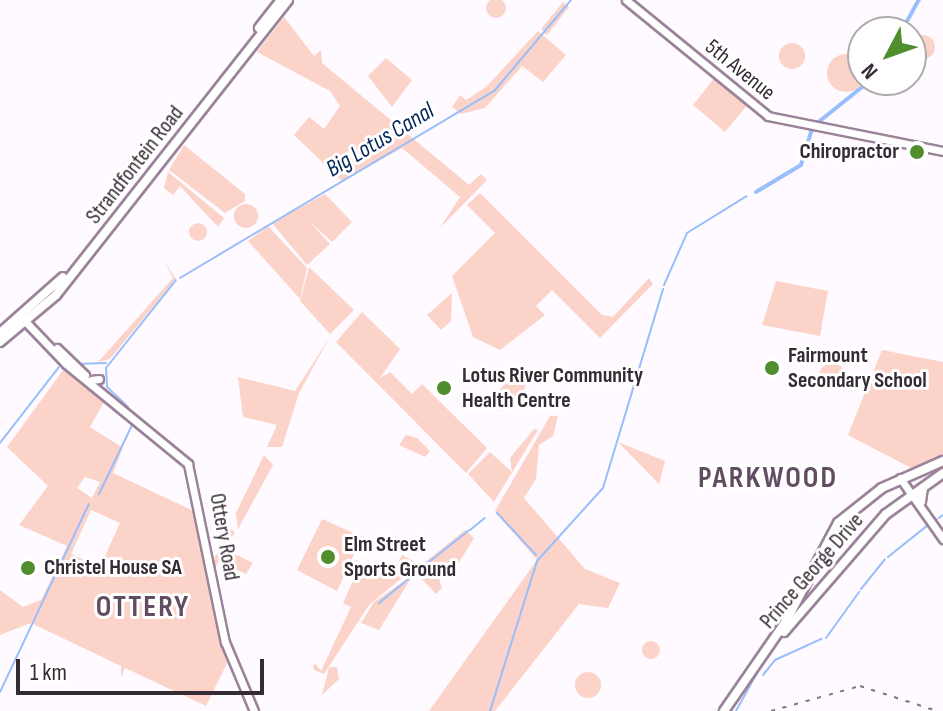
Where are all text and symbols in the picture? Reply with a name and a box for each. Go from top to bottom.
north arrow [847,16,927,96]
street label: 5th Avenue [700,34,780,106]
text: N [856,57,884,84]
water label: Big Lotus Canal [321,97,439,183]
street label: Strandfontein Road [81,101,189,229]
place label: Chiropractor [800,139,899,165]
marker: Chiropractor [906,141,928,163]
place label: Fairmount Secondary School [788,342,927,394]
marker: Fairmount Secondary School [763,359,781,377]
place label: Lotus River Community Health Centre [462,362,643,414]
marker: Lotus River Community Health Centre [433,377,455,399]
district label: PARKWOOD [698,460,838,496]
street label: Ottery Road [203,491,245,583]
street label: Prince George Drive [755,508,869,634]
place label: Elm Street Sports Ground [344,531,456,582]
marker: Elm Street Sports Ground [319,548,337,566]
place label: Christel House SA [44,555,182,581]
marker: Christel House SA [19,559,37,577]
district label: OTTERY [96,589,190,625]
scale bar [20,643,268,693]
text: 1 km [30,658,67,687]

